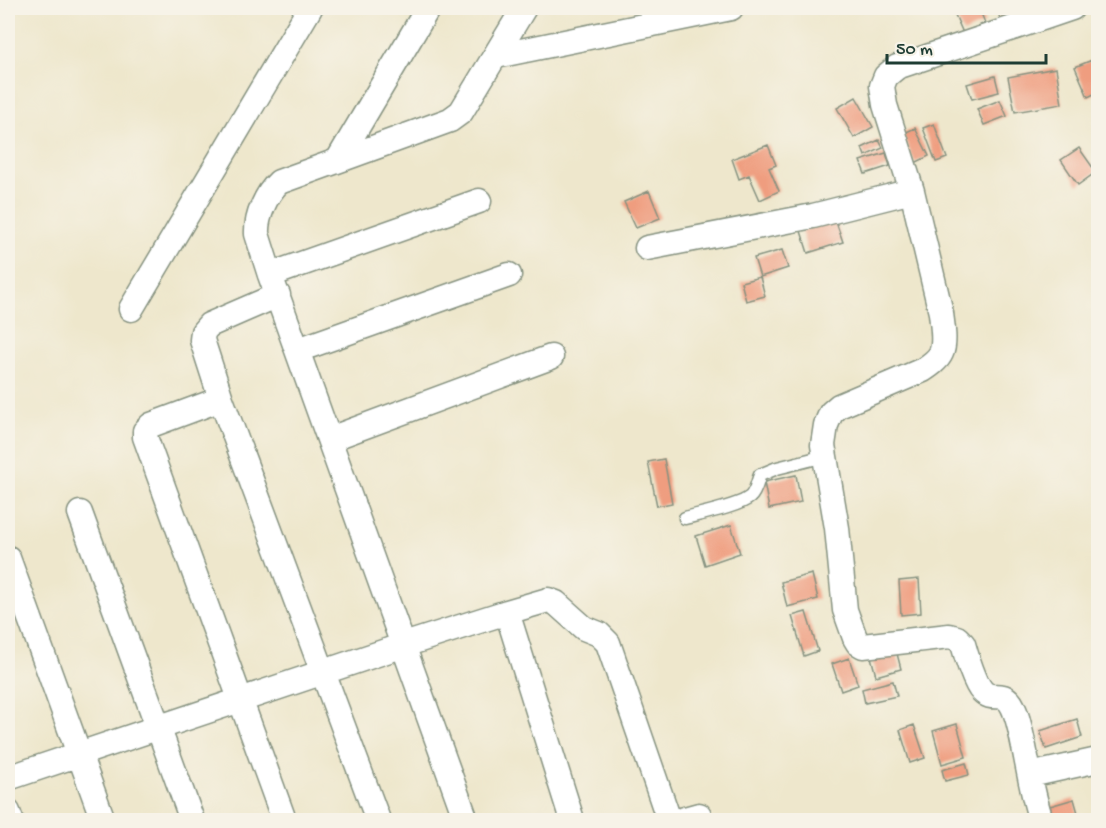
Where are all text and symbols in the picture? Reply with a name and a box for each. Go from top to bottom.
scale bar [887,27,1046,65]
text: 50 m [896,40,933,61]

